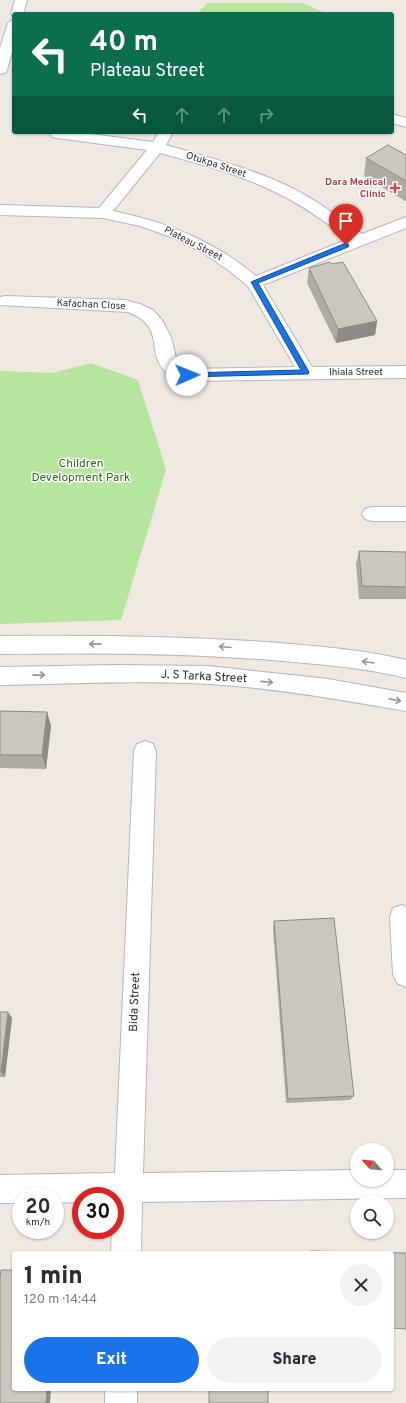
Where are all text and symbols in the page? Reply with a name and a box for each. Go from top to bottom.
text: 40 m [90,25,158,61]
icon: left [24,28,76,80]
text: Plateau Street [90,60,205,83]
icon: left [129,104,151,126]
icon: ahead [171,104,193,126]
icon: ahead [213,104,235,126]
icon: right [255,104,277,126]
street label: Otukpa Street [184,149,248,181]
place label: Dara Medical Clinic [325,176,386,201]
marker: Dara Medical Clinic [389,182,401,194]
pin [329,204,363,245]
icon: arrive [335,210,357,232]
street label: Plateau Street [162,224,225,264]
street label: Kafachan Close [56,297,126,313]
position arrow [166,354,208,396]
street label: Ihiala Street [329,366,383,379]
park label: Children Development Park [32,456,130,486]
one-way arrow [89,640,102,648]
one-way arrow [219,644,232,651]
one-way arrow [362,658,375,666]
street label: J. S Tarka Street [160,667,248,687]
one-way arrow [32,671,45,679]
one-way arrow [260,678,273,685]
one-way arrow [388,696,401,704]
street label: Bida Street [126,972,144,1032]
north arrow [350,1143,394,1187]
map controls [350,1143,394,1239]
speed limit sign: 30 [72,1187,124,1239]
text: 20 [25,1195,51,1221]
button: search [350,1195,394,1239]
text: km/h [26,1216,50,1229]
text: 1 min [24,1262,83,1292]
button: close [340,1264,382,1306]
text: 120 m · 14:44 [24,1292,97,1308]
button: Exit [24,1337,199,1383]
button: Share [207,1337,382,1383]

